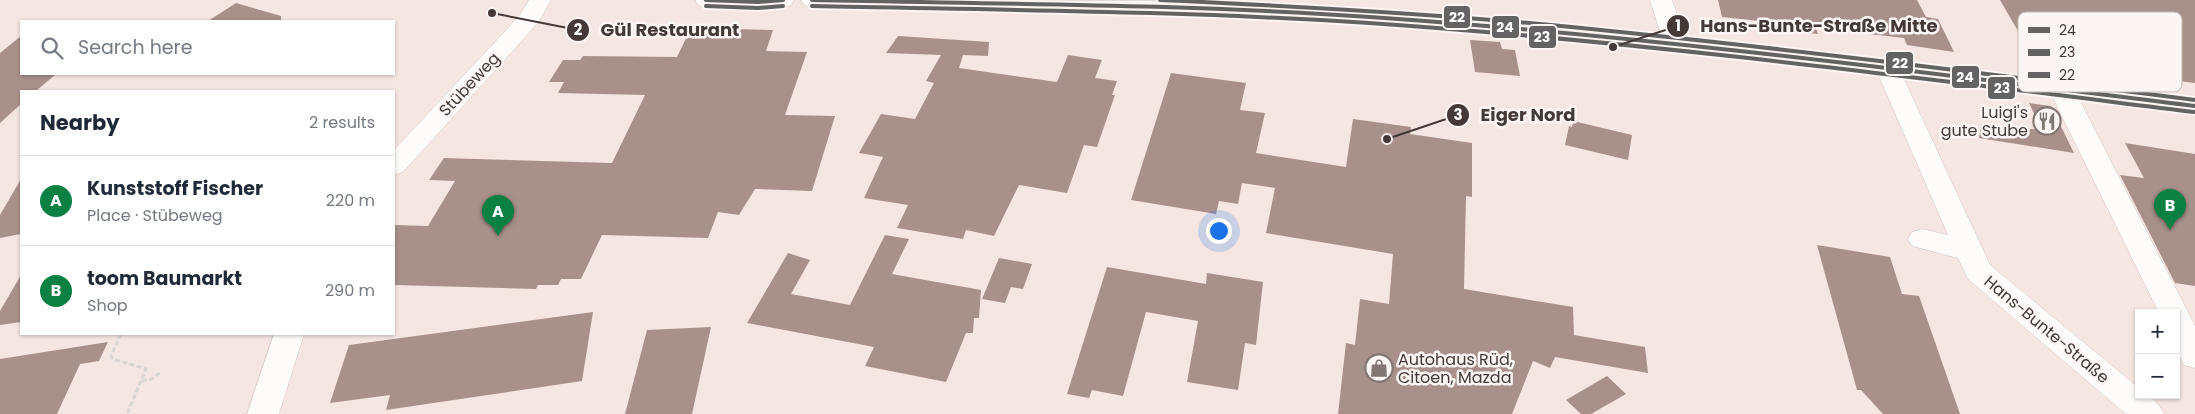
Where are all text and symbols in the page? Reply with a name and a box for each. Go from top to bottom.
line badge: 22 [1443,5,1471,29]
text: 22 [1449,7,1465,27]
callout: Hans-Bunte-Straße Mitte [1665,9,1948,42]
legend [2018,12,2182,92]
callout: Gül Restaurant [566,13,750,46]
text: Hans-Bunte-Straße Mitte [1700,13,1938,38]
line badge: 24 [1491,15,1520,39]
text: 1 [1675,15,1681,36]
text: Gül Restaurant [601,17,739,42]
text: 24 [1496,17,1514,37]
text: 2 [574,19,583,40]
search box [20,20,395,75]
text: 24 [2059,20,2076,40]
line badge: 23 [1528,25,1557,49]
text: 23 [1534,27,1550,47]
icon: search [38,34,66,62]
text: Search here [78,34,192,61]
text: 23 [2059,42,2075,62]
street label: Stübeweg [434,47,505,121]
line badge: 22 [1885,51,1914,75]
text: 22 [1892,53,1908,73]
line badge: 24 [1951,65,1980,89]
text: 22 [2059,65,2075,85]
text: 24 [1956,67,1974,87]
line badge: 23 [1987,76,2016,100]
text: 23 [1994,78,2010,98]
callout: Eiger Nord [1446,98,1586,131]
place label: Luigi's gute Stube [1941,101,2028,142]
text: Eiger Nord [1481,102,1575,127]
text: 3 [1453,104,1463,125]
restaurant icon: Luigi's gute Stube [2032,106,2062,136]
text: Nearby [40,108,120,137]
text: 2 results [309,111,375,134]
text: Kunststoff Fischer [87,175,263,202]
text: A [50,189,62,212]
text: 220 m [326,189,375,212]
pin: B [2154,189,2186,230]
pin: A [482,195,514,236]
text: Place · Stübeweg [87,204,223,227]
your location [1206,218,1232,244]
text: toom Baumarkt [87,265,242,292]
street label: Hans-Bunte-Straße [1979,270,2114,389]
text: B [51,279,61,302]
text: 290 m [325,279,375,302]
text: Shop [87,294,128,317]
map controls [2135,309,2180,399]
button: + [2135,309,2180,354]
place label: Autohaus Rüd, Citoen, Mazda [1398,348,1513,389]
shop icon: Autohaus Rüd, Citoen, Mazda [1364,353,1394,383]
button: − [2135,354,2180,399]

